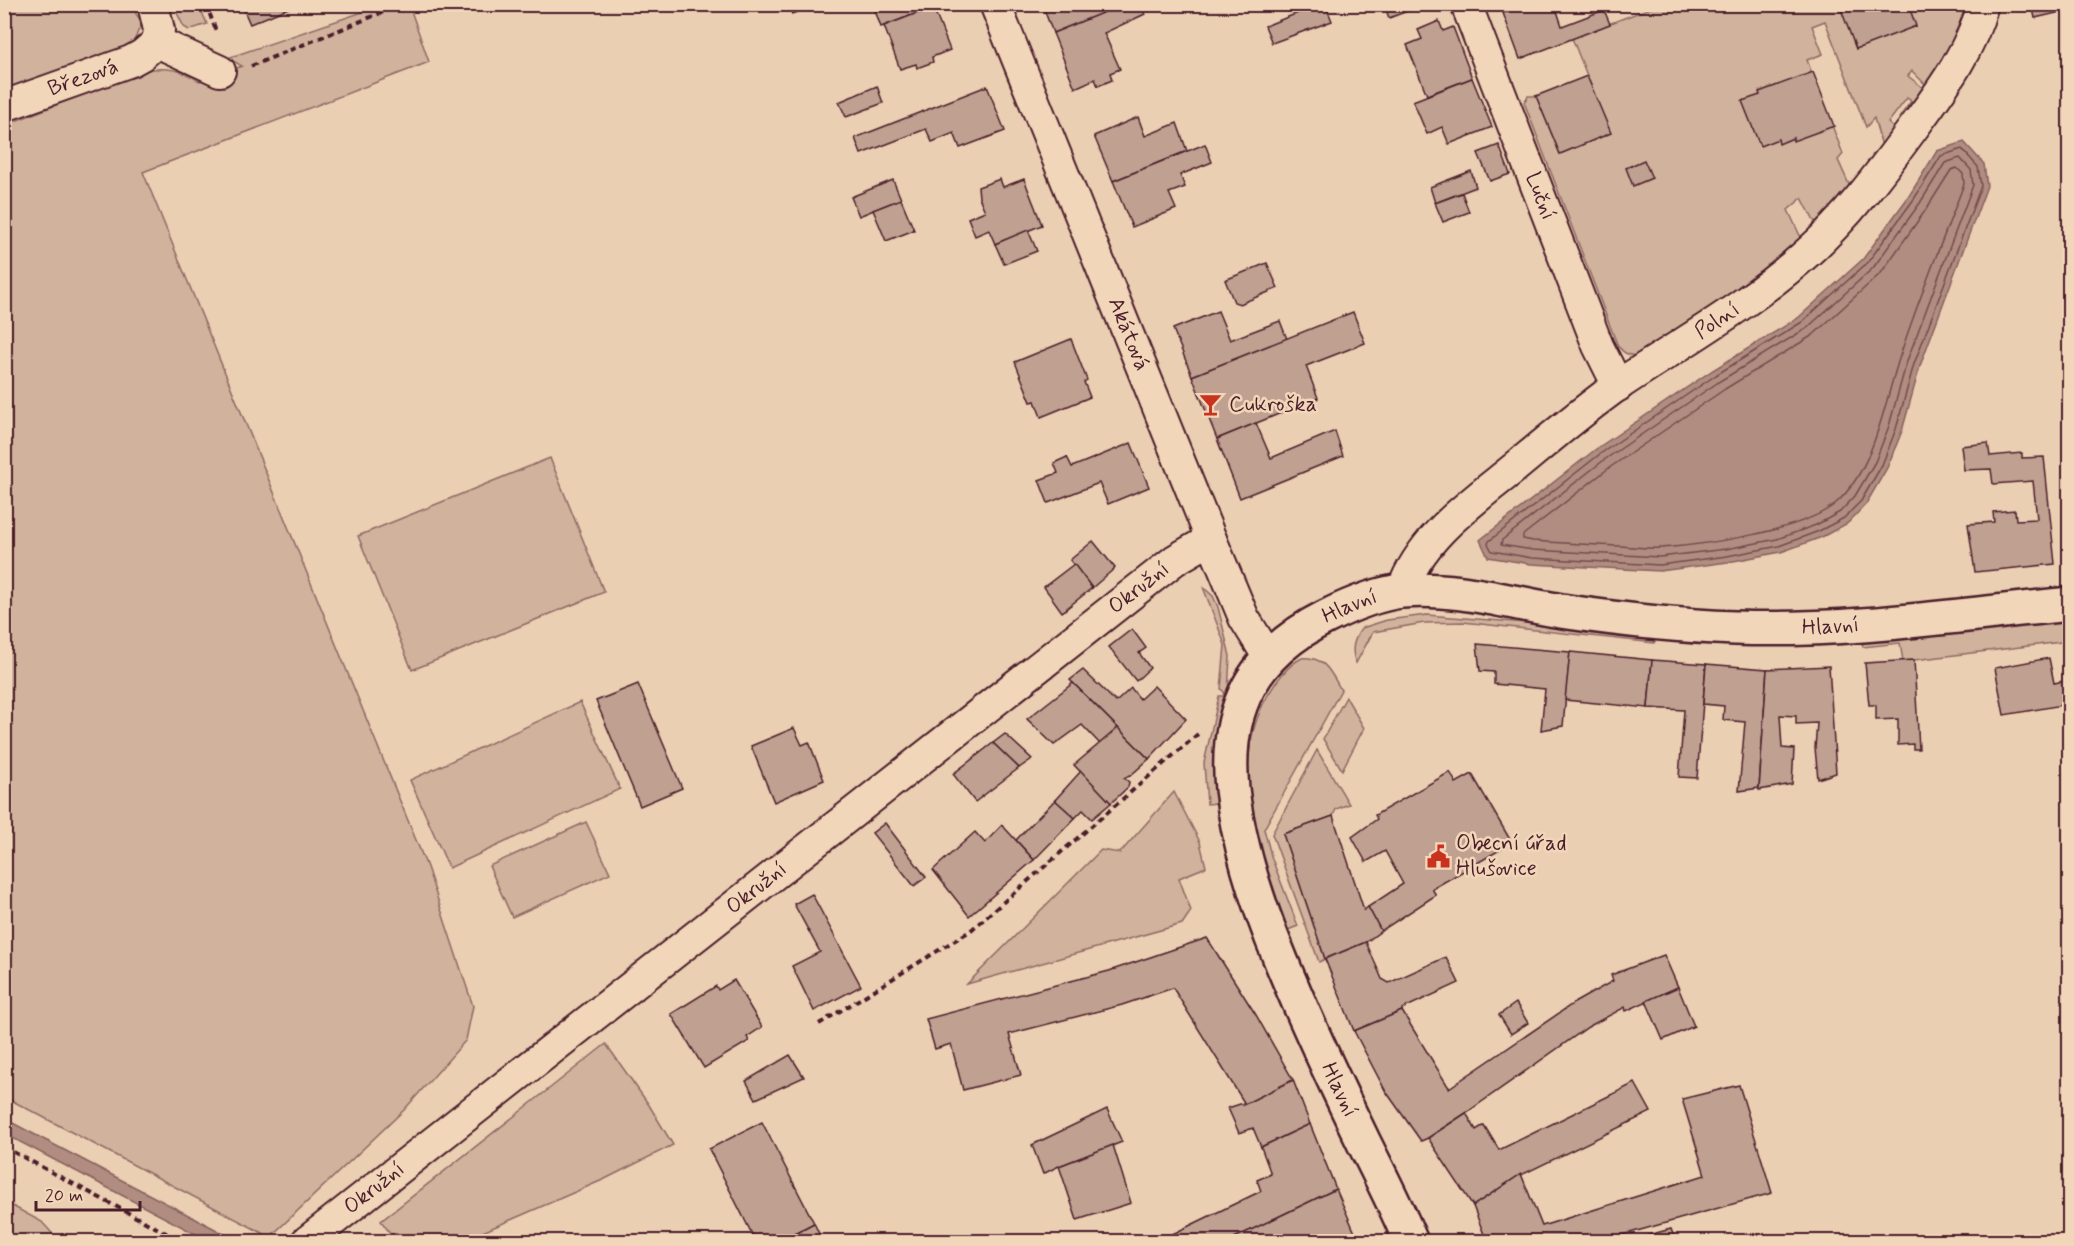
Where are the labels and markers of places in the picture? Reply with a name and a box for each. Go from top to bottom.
place label: Cukroška [1229,391,1317,419]
bar icon: Cukroška [1198,392,1224,418]
place label: Obecní úřad Hlušovice [1456,830,1566,883]
public building icon: Obecní úřad Hlušovice [1425,844,1451,870]

